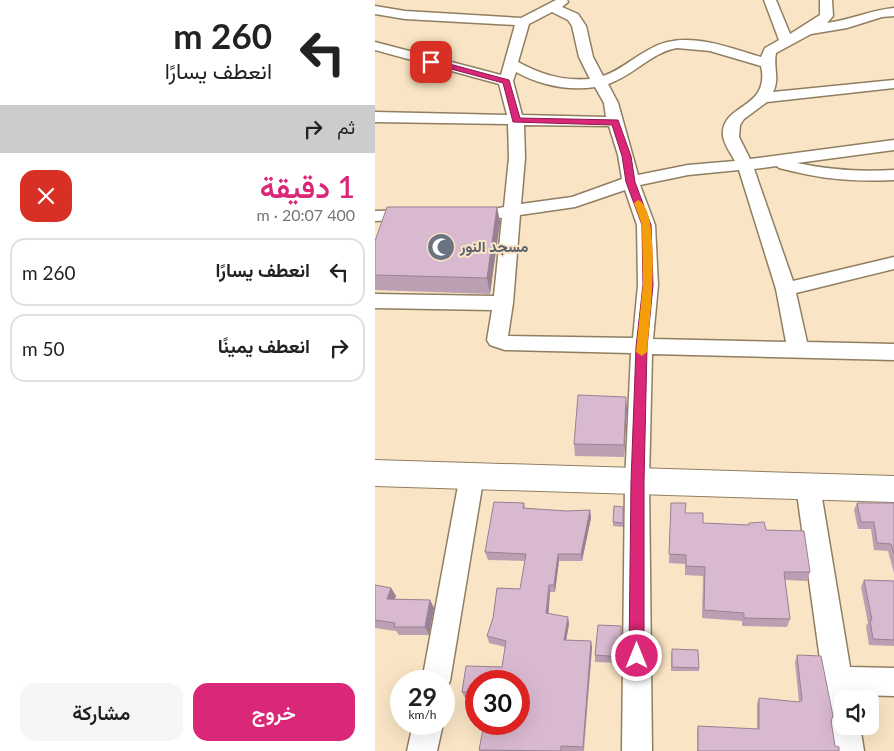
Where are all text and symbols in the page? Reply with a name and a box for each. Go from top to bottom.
text: 260 m [173,14,272,56]
icon: left [290,20,355,85]
pin [410,41,452,83]
icon: arrive [417,48,445,76]
text: انعطف يسارًا [165,57,272,84]
icon: right [299,115,327,143]
text: ثم [337,115,355,138]
text: 1 دقيقة [260,168,355,204]
button: close [20,170,72,222]
text: 400 m · 20:07 [256,205,355,224]
mosque icon: مسجد النور [426,232,456,262]
place label: مسجد النور [459,237,528,256]
text: انعطف يسارًا [215,258,310,281]
icon: left [325,258,353,286]
text: 260 m [22,261,76,284]
text: انعطف يمينًا [218,334,310,357]
icon: right [325,334,353,362]
text: 50 m [22,337,65,360]
position arrow [610,629,662,681]
speed limit sign: 30 [465,670,530,735]
text: 29 [408,681,437,711]
button: مشاركة [20,683,183,741]
button: خروج [193,683,355,741]
map controls [834,690,879,735]
button: sound [834,690,879,735]
text: km/h [408,707,437,722]

